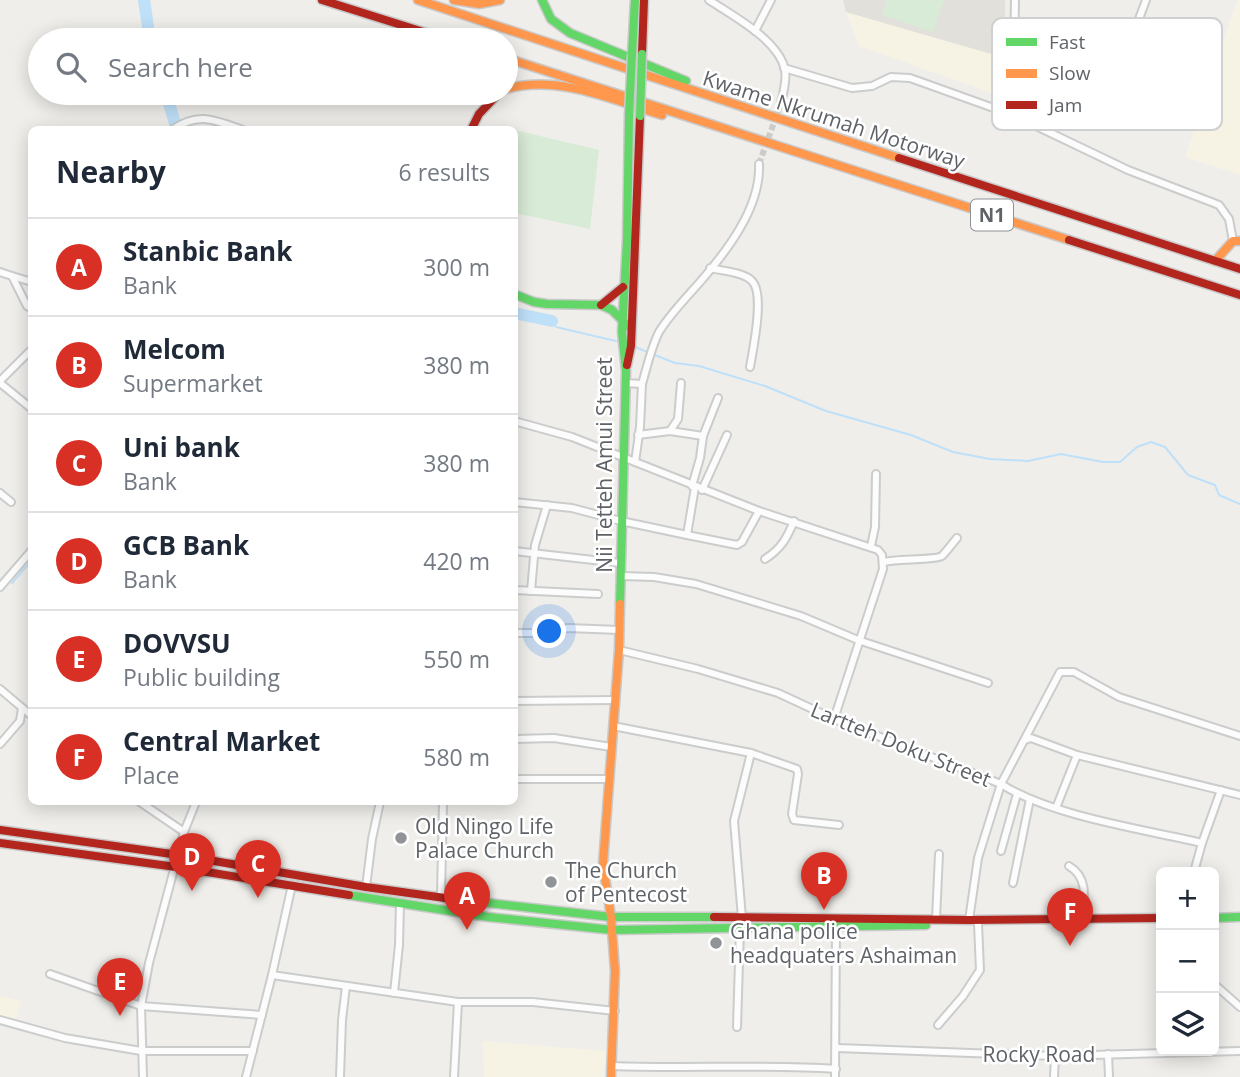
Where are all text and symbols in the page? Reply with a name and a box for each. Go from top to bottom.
legend [992,18,1222,130]
search box [28,28,518,105]
text: Fast [1049,29,1085,55]
icon: search [52,48,90,86]
text: Search here [108,49,253,85]
text: Slow [1049,60,1091,86]
street label: Kwame Nkrumah Motorway [699,63,969,175]
text: Jam [1047,92,1082,118]
text: Nearby [56,151,166,192]
text: 6 results [399,156,490,188]
road number: N1 [971,200,1013,230]
text: Stanbic Bank [123,233,292,269]
text: A [71,251,87,283]
text: 300 m [423,251,490,283]
text: Bank [123,269,177,301]
text: Melcom [123,331,226,367]
text: B [71,349,87,381]
text: 380 m [423,349,490,381]
street label: Nii Tetteh Amui Street [590,357,618,573]
text: Supermarket [123,367,263,399]
text: Uni bank [123,429,240,465]
text: C [72,447,86,479]
text: 380 m [423,447,490,479]
text: Bank [123,465,177,497]
text: GCB Bank [123,527,249,563]
text: D [70,545,88,577]
text: 420 m [423,545,490,577]
text: Bank [123,563,177,595]
your location [532,614,566,648]
text: DOVVSU [123,625,231,661]
text: E [73,643,85,675]
text: 550 m [423,643,490,675]
text: Public building [123,661,280,693]
street label: Lartteh Doku Street [807,695,995,793]
text: Central Market [123,723,320,759]
text: F [73,741,85,773]
text: 580 m [423,741,490,773]
text: Place [123,759,179,791]
place label: Old Ningo Life Palace Church [415,812,554,864]
marker: Old Ningo Life Palace Church [393,830,409,846]
pin: D [169,833,215,891]
pin: C [235,840,281,898]
pin: B [801,852,847,910]
place label: The Church of Pentecost [565,856,687,908]
map controls [1156,867,1219,1056]
button: + [1156,867,1219,930]
pin: A [444,872,490,930]
marker: The Church of Pentecost [543,874,559,890]
pin: F [1047,888,1093,946]
place label: Ghana police headquaters Ashaiman [730,917,957,969]
button: − [1156,930,1219,993]
marker: Ghana police headquaters Ashaiman [708,935,724,951]
pin: E [97,958,143,1016]
button: layers [1156,993,1219,1056]
street label: Rocky Road [983,1040,1095,1068]

